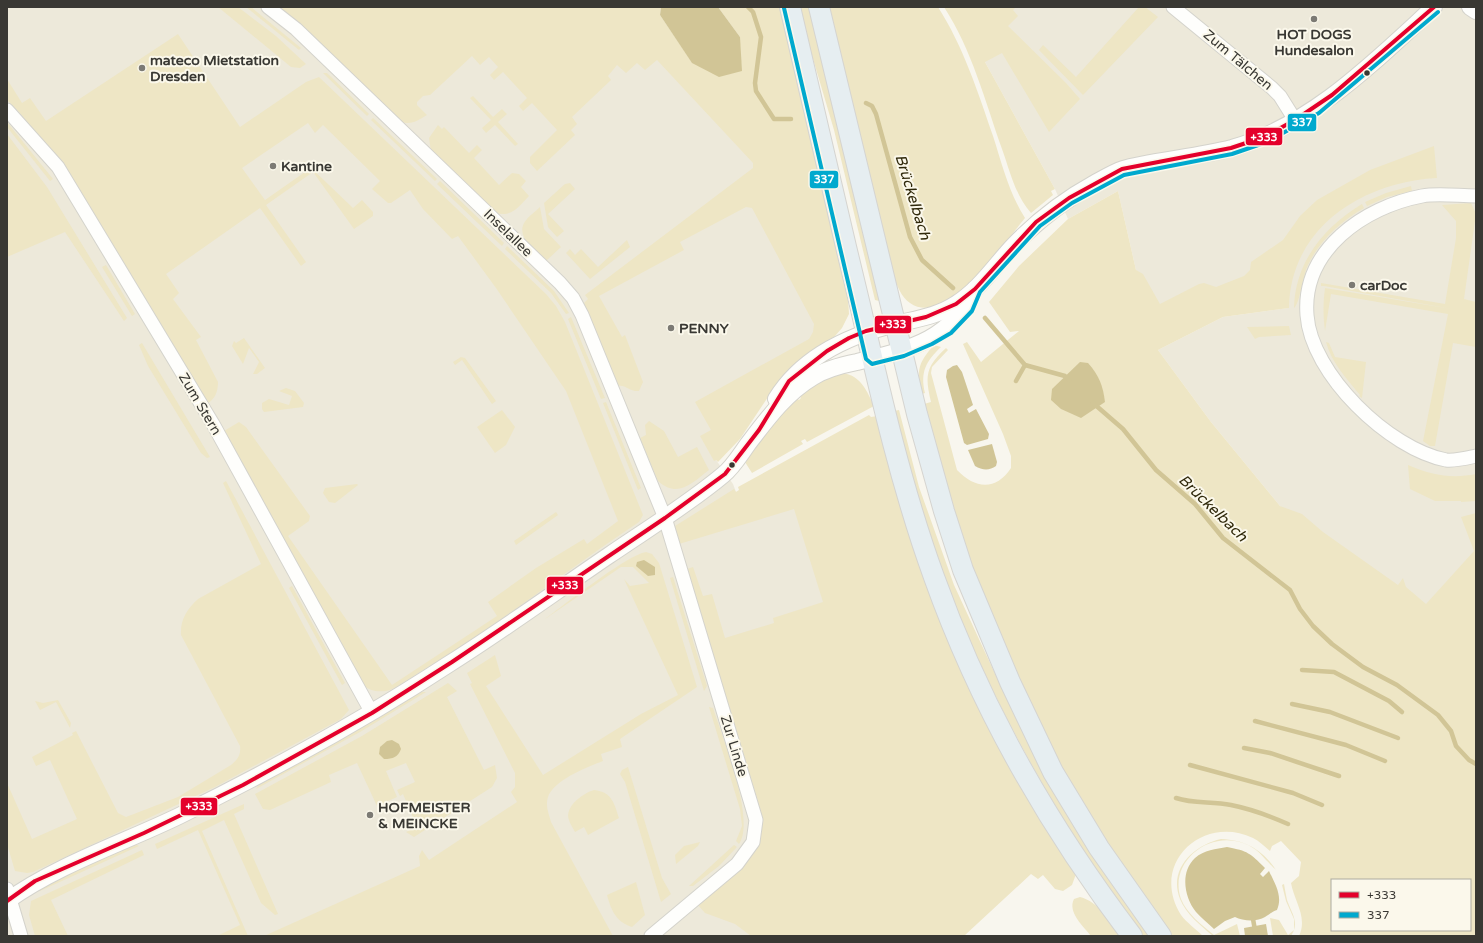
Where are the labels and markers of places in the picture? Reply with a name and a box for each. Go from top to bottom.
marker: HOT DOGS Hundesalon [1309,14,1319,24]
place label: HOT DOGS Hundesalon [1274,26,1354,59]
place label: mateco Mietstation Dresden [150,52,279,85]
marker: mateco Mietstation Dresden [137,63,147,73]
unlabelled marker [1362,68,1372,78]
place label: Kantine [281,158,332,175]
marker: Kantine [268,161,278,171]
place label: carDoc [1360,277,1407,294]
marker: carDoc [1347,280,1357,290]
place label: PENNY [679,320,729,337]
marker: PENNY [666,323,676,333]
unlabelled marker [727,460,737,470]
place label: HOFMEISTER & MEINCKE [378,799,470,832]
marker: HOFMEISTER & MEINCKE [365,810,375,820]

